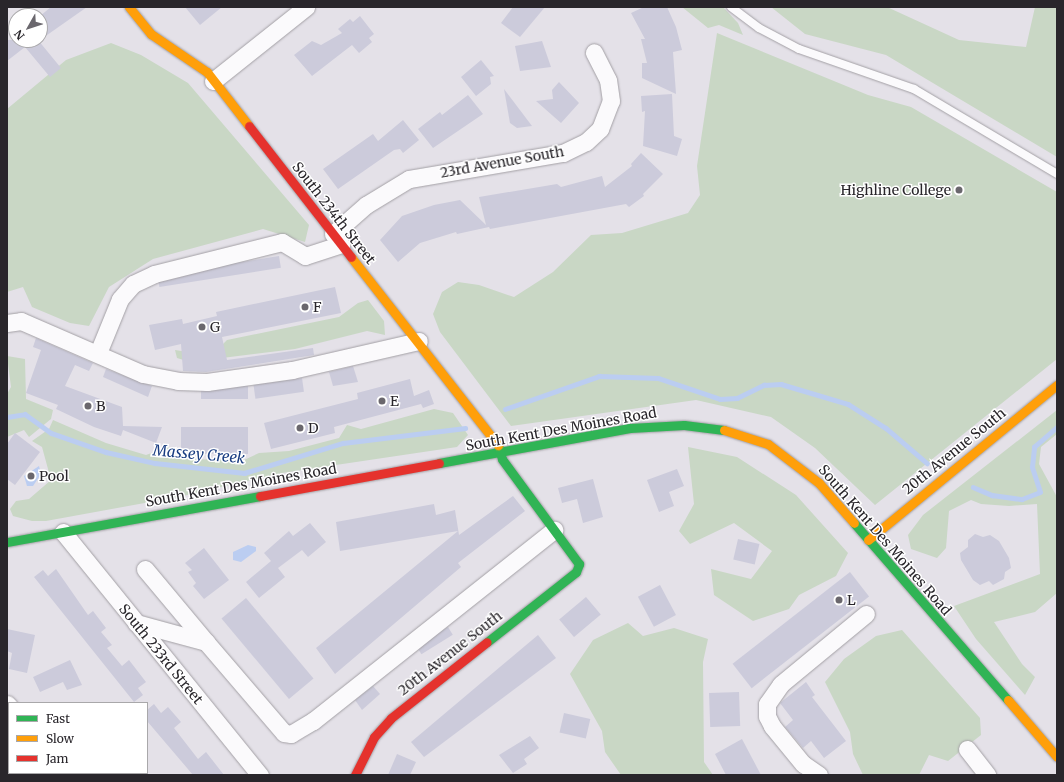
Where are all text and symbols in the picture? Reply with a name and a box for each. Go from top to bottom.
north arrow [8,8,48,48]
text: N [11,27,28,43]
street label: 23rd Avenue South [439,143,565,181]
street label: South 234th Street [289,158,379,268]
place label: Highline College [840,182,951,198]
marker: Highline College [954,185,964,195]
place label: F [313,299,322,315]
marker: F [300,302,310,312]
place label: G [210,319,220,335]
marker: G [197,322,207,332]
place label: E [390,393,399,409]
marker: E [377,396,387,406]
place label: B [96,398,105,414]
marker: B [83,401,93,411]
street label: South Kent Des Moines Road [464,404,658,454]
street label: 20th Avenue South [899,404,1009,498]
place label: D [308,420,319,436]
marker: D [295,423,305,433]
water label: Massey Creek [152,441,246,467]
street label: South Kent Des Moines Road [144,460,338,510]
street label: South Kent Des Moines Road [815,461,955,619]
place label: Pool [39,468,69,484]
marker: Pool [26,471,36,481]
place label: L [847,592,856,608]
marker: L [834,595,844,605]
street label: South 233rd Street [116,601,206,707]
street label: 20th Avenue South [395,607,505,699]
legend [8,702,148,774]
text: Fast [46,711,70,726]
text: Slow [46,731,74,746]
text: Jam [46,751,68,766]

